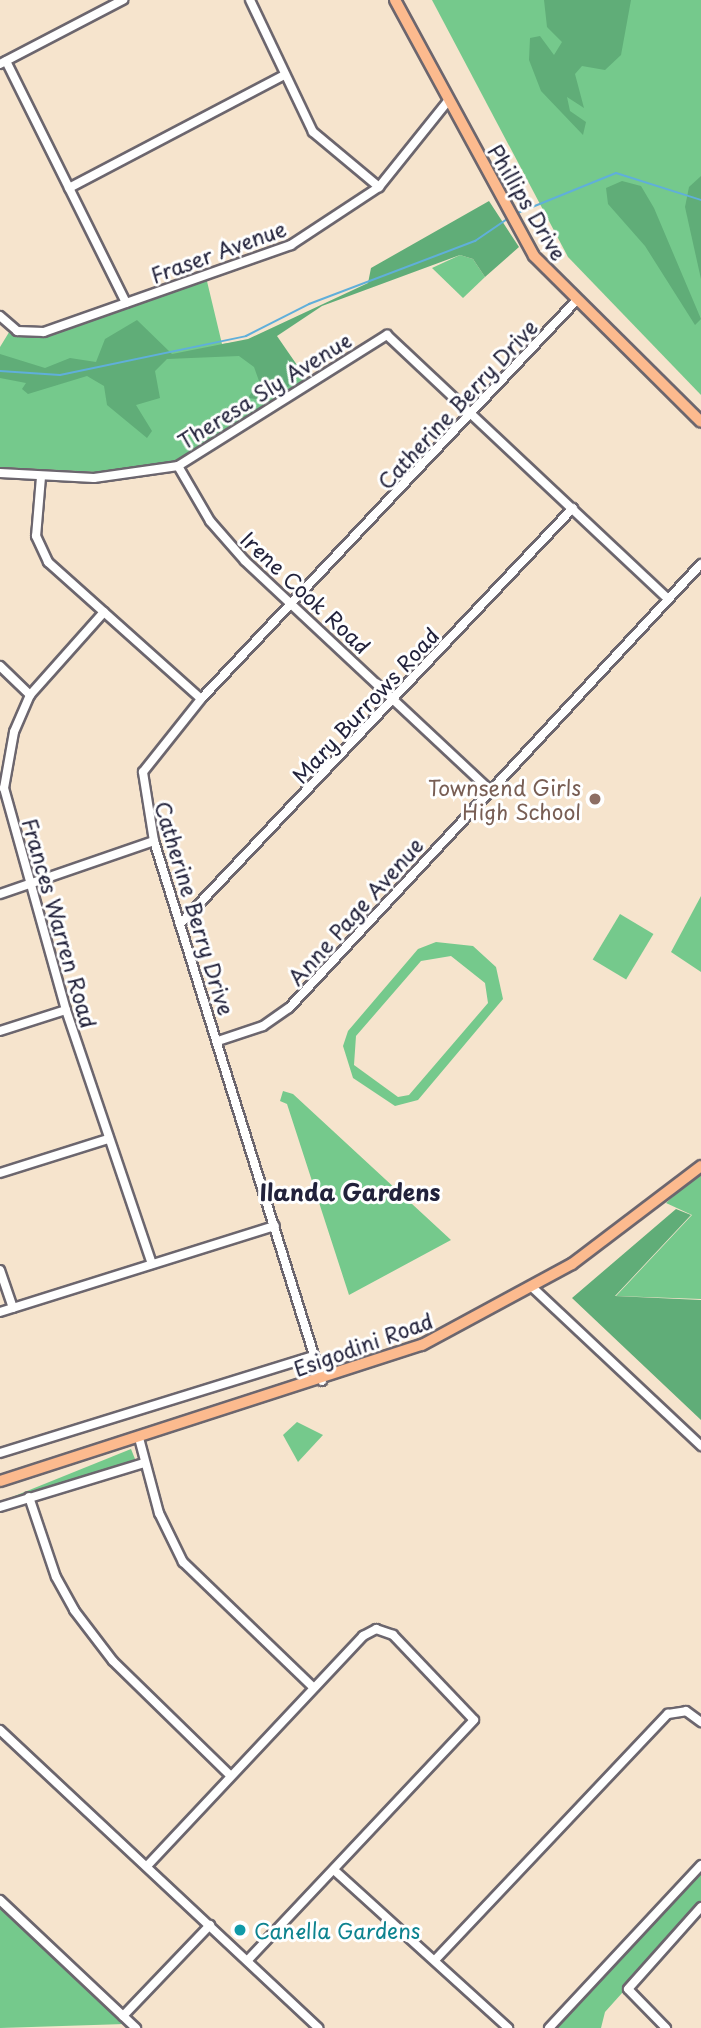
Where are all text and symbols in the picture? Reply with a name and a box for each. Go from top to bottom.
street label: Phillips Drive [483,139,573,265]
street label: Fraser Avenue [147,215,289,287]
street label: Catherine Berry Drive [372,314,542,494]
street label: Theresa Sly Avenue [173,327,355,453]
street label: Irene Cook Road [236,526,376,658]
street label: Mary Burrows Road [287,622,443,788]
place label: Townsend Girls High School [429,774,581,824]
marker: Townsend Girls High School [587,791,603,807]
street label: Catherine Berry Drive [150,798,240,1018]
street label: Frances Warren Road [18,815,102,1031]
street label: Anne Page Avenue [283,833,427,989]
district label: Ilanda Gardens [261,1178,439,1206]
street label: Esigodini Road [290,1307,436,1381]
place label: Canella Gardens [254,1917,421,1943]
marker: Canella Gardens [232,1922,248,1938]

